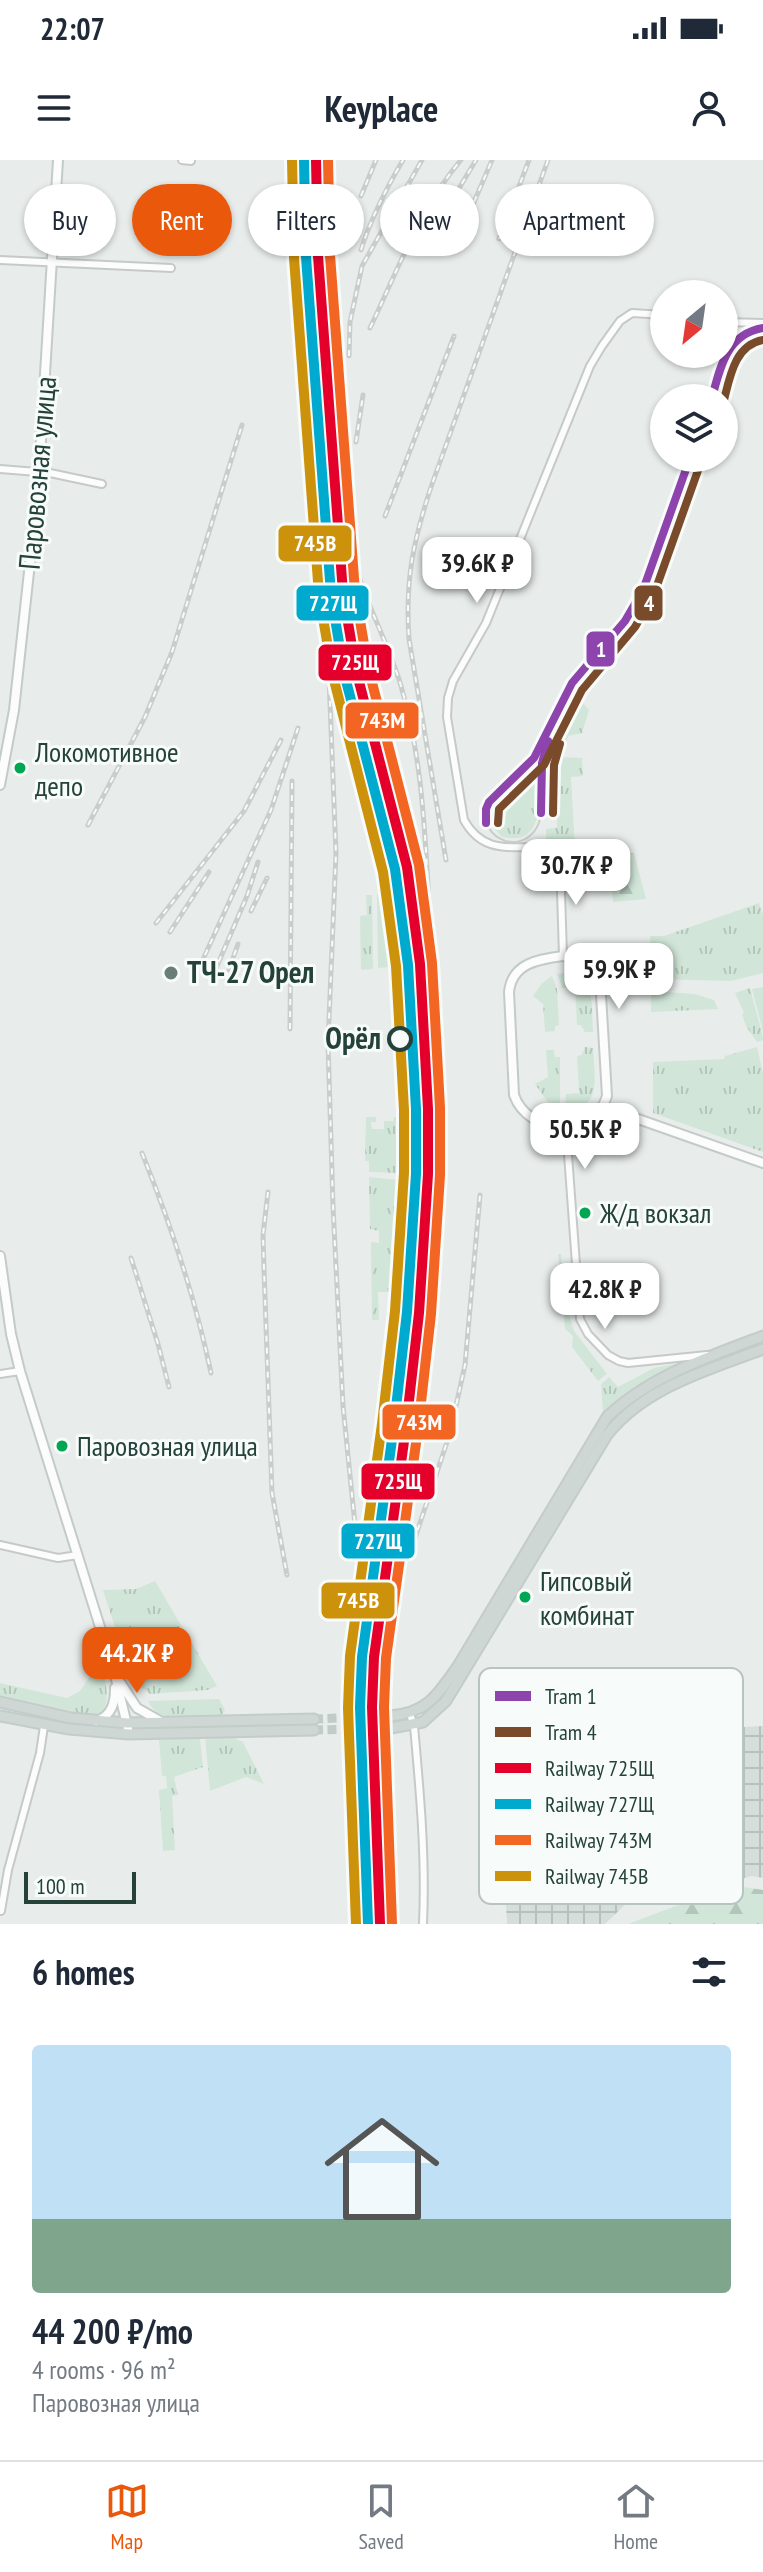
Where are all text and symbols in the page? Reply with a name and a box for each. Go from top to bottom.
text: 22:07 [40,9,105,48]
text: Keyplace [325,85,438,132]
icon: menu [32,86,76,130]
icon: person [687,86,731,130]
chip: Buy [24,184,116,256]
chip: Rent [132,184,232,256]
chip: Filters [248,184,364,256]
chip: New [380,184,479,256]
chip: Apartment [495,184,654,256]
north arrow [650,280,738,368]
map controls [650,280,738,472]
street label: Паровозная улица [9,375,64,571]
button: layers [650,384,738,472]
line badge: 745В [277,524,353,563]
text: 745В [294,529,336,557]
pin: 39.6K ₽ [403,537,551,605]
text: 39.6K ₽ [440,546,514,579]
line badge: 727Щ [295,584,370,622]
line badge: 4 [633,584,664,622]
text: 727Щ [309,589,358,617]
text: 4 [644,589,655,617]
line badge: 1 [585,630,616,668]
text: 1 [596,635,606,663]
line badge: 725Щ [317,643,393,682]
text: 725Щ [331,648,380,676]
line badge: 743М [344,701,420,740]
text: 743М [359,706,405,734]
place label: Локомотивное депо [34,733,179,804]
marker: Локомотивное депо [12,760,28,776]
pin: 30.7K ₽ [502,839,650,907]
text: 30.7K ₽ [539,848,613,881]
pin: 59.9K ₽ [545,943,693,1011]
place label: ТЧ-27 Орел [187,952,314,991]
text: 59.9K ₽ [582,952,656,985]
marker: ТЧ-27 Орел [162,964,180,982]
place label: Орёл [325,1018,381,1057]
marker: Орёл [388,1027,412,1051]
pin: 50.5K ₽ [511,1103,659,1171]
text: 50.5K ₽ [548,1112,622,1145]
place label: Ж/д вокзал [599,1194,711,1231]
marker: Ж/д вокзал [577,1205,593,1221]
pin: 42.8K ₽ [531,1263,679,1331]
text: 42.8K ₽ [568,1272,642,1305]
line badge: 743М [381,1403,457,1441]
text: 743М [396,1408,442,1436]
place label: Паровозная улица [77,1427,258,1464]
marker: Паровозная улица [54,1438,70,1454]
line badge: 725Щ [360,1462,436,1501]
text: 725Щ [374,1467,423,1495]
line badge: 727Щ [340,1522,416,1560]
text: 727Щ [354,1527,403,1555]
place label: Гипсовый комбинат [540,1562,634,1633]
line badge: 745В [320,1581,396,1620]
text: 745В [337,1586,379,1614]
marker: Гипсовый комбинат [517,1589,533,1605]
pin: 44.2K ₽ [63,1627,211,1695]
text: 44.2K ₽ [100,1636,174,1669]
legend [479,1668,743,1904]
text: Tram 1 [545,1682,597,1710]
text: Tram 4 [545,1718,597,1746]
text: Railway 725Щ [545,1754,654,1782]
text: Railway 727Щ [545,1790,654,1818]
text: Railway 743М [545,1826,652,1854]
text: Railway 745В [545,1862,648,1890]
scale bar [24,1868,136,1904]
text: 100 m [36,1872,85,1900]
text: 6 homes [32,1950,135,1994]
icon: filters [687,1950,731,1994]
icon: home [310,2097,454,2241]
text: 44 200 ₽/mo [32,2309,193,2353]
text: 4 rooms · 96 m² [32,2353,176,2386]
text: Паровозная улица [32,2386,200,2419]
tab: Map [105,2479,149,2555]
tab: Saved [358,2479,404,2555]
tab: Home [613,2479,658,2555]

